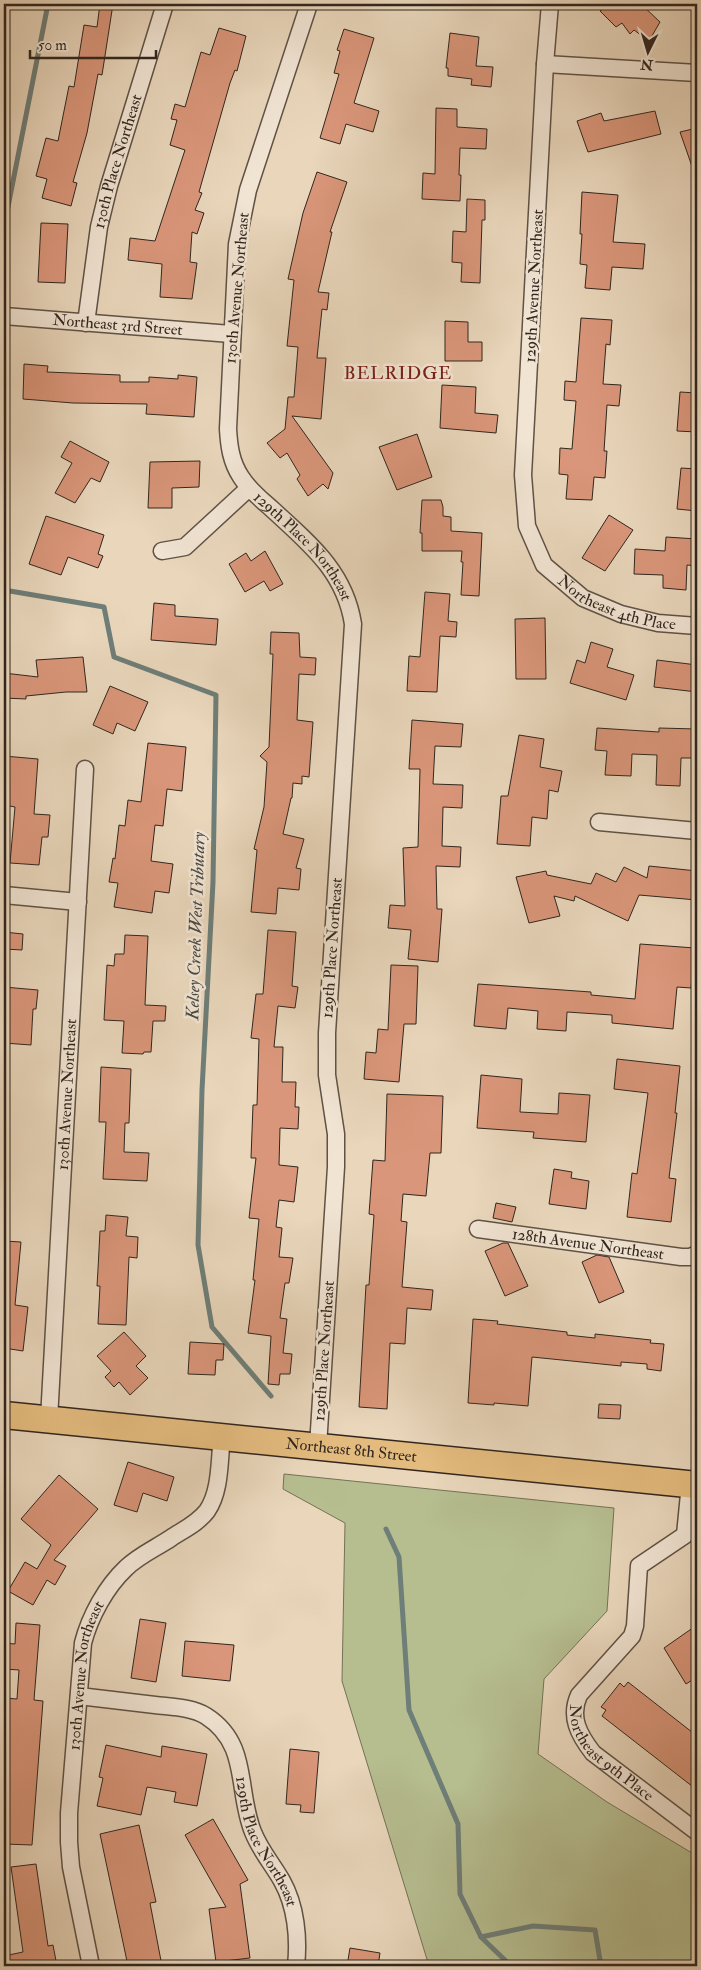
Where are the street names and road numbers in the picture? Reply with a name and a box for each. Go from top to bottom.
street label: 130th Place Northeast [89,92,147,231]
street label: 129th Avenue Northeast [520,209,548,363]
street label: 130th Avenue Northeast [220,212,254,364]
street label: Northeast 3rd Street [52,310,183,340]
street label: 129th Place Northeast [249,487,356,604]
street label: Northeast 4th Place [553,571,677,634]
street label: 129th Place Northeast [317,877,347,1019]
street label: 130th Avenue Northeast [53,1018,81,1171]
street label: 128th Avenue Northeast [511,1224,665,1265]
street label: 129th Place Northeast [309,1280,339,1422]
street label: Northeast 8th Street [285,1434,418,1467]
street label: 130th Avenue Northeast [64,1597,109,1751]
street label: Northeast 9th Place [565,1704,658,1806]
street label: 129th Place Northeast [231,1775,302,1909]

